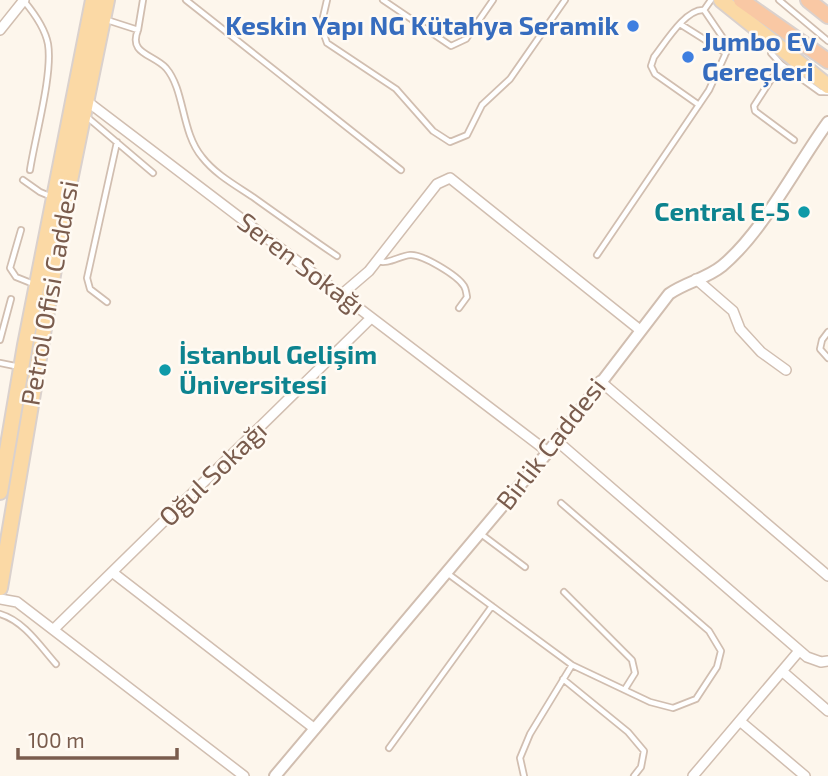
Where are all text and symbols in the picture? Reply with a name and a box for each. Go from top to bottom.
place label: Keskin Yapı NG Kütahya Seramik [225,9,619,41]
marker: Keskin Yapı NG Kütahya Seramik [625,18,641,34]
place label: Jumbo Ev Gereçleri [702,25,816,88]
marker: Jumbo Ev Gereçleri [680,49,696,65]
street label: Petrol Ofisi Caddesi [13,178,84,408]
place label: Central E-5 [654,195,790,226]
marker: Central E-5 [796,204,812,220]
street label: Seren Sokağı [232,205,372,321]
place label: İstanbul Gelişim Üniversitesi [179,338,377,399]
marker: İstanbul Gelişim Üniversitesi [157,362,173,378]
street label: Birlik Caddesi [489,371,611,515]
street label: Oğul Sokağı [152,414,272,532]
scale bar [18,716,177,760]
text: 100 m [28,727,85,752]

